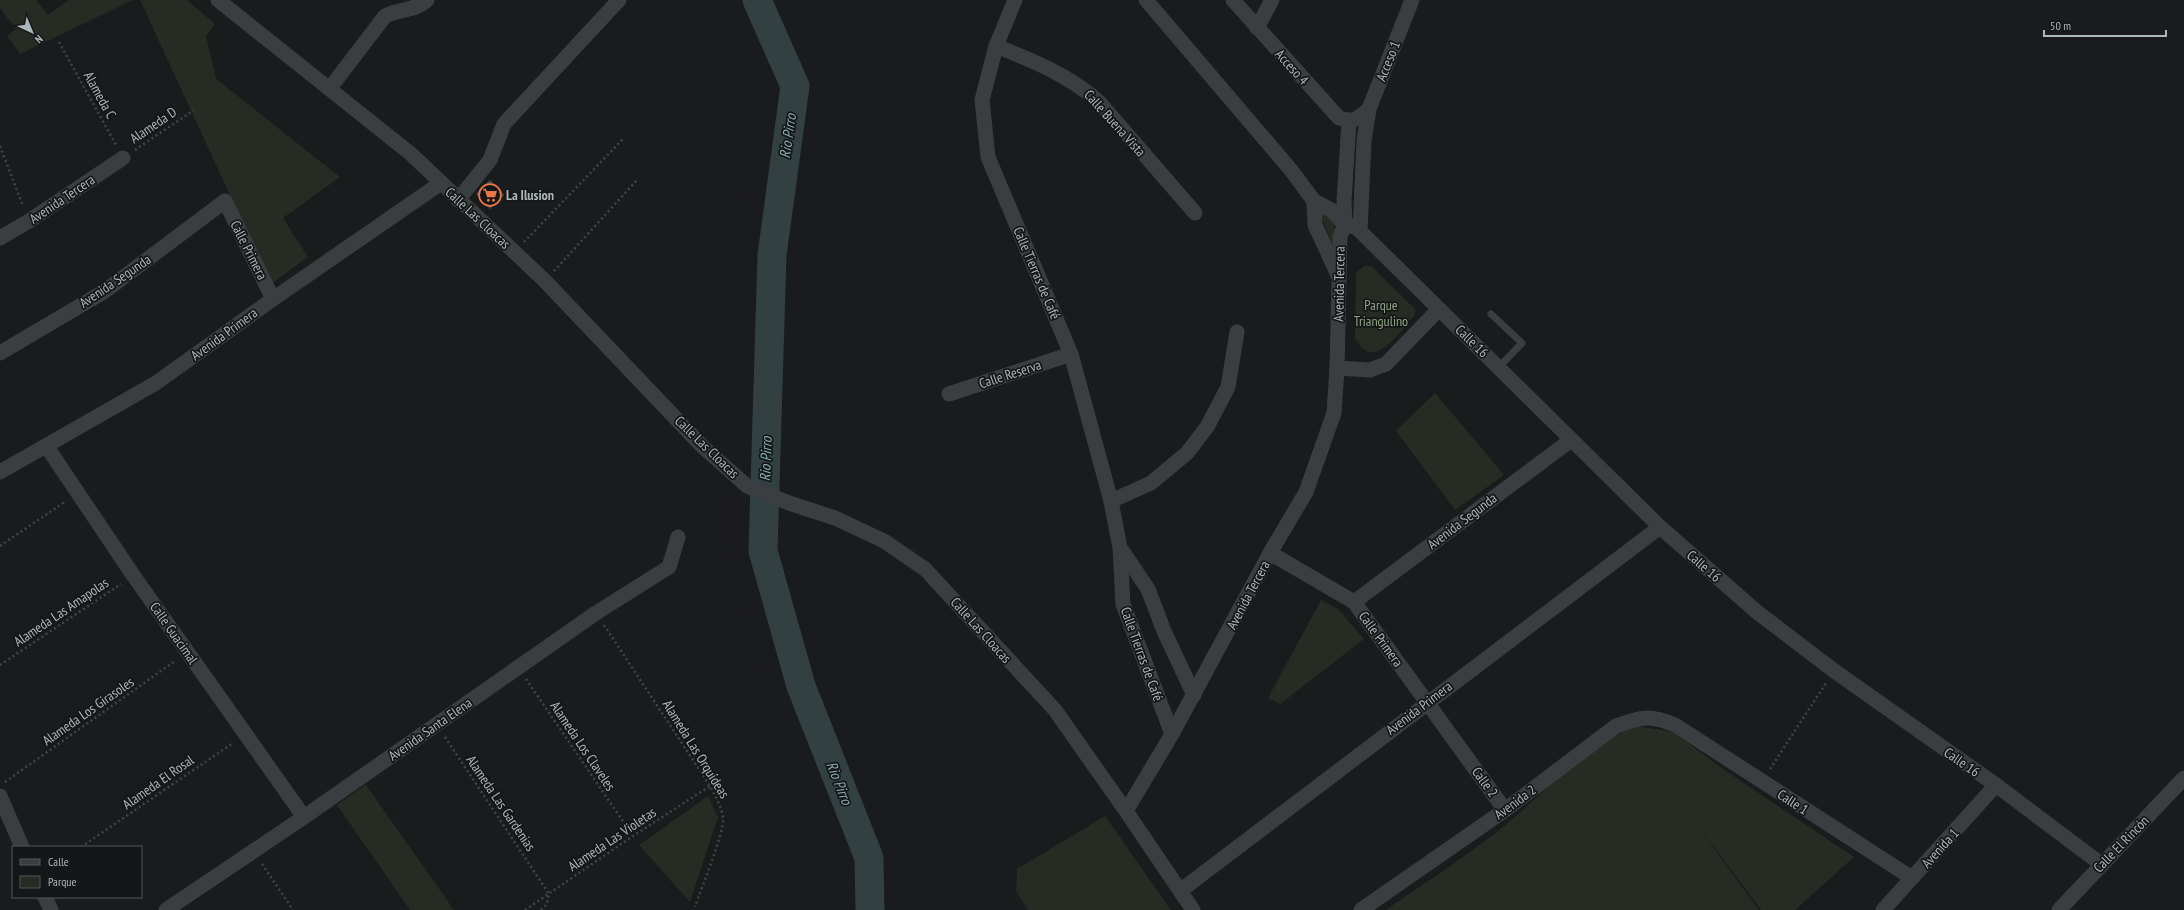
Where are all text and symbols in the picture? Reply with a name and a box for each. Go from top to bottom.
north arrow [12,12,52,52]
scale bar [2044,12,2166,38]
text: 50 m [2050,18,2071,33]
text: N [32,32,46,46]
street label: Acceso 1 [1372,38,1404,84]
street label: Acceso 4 [1271,45,1313,89]
street label: Alameda C [80,68,121,122]
street label: Calle Buena Vista [1080,86,1150,160]
street label: Alameda D [126,103,180,147]
water label: Rio Pirro [775,111,800,159]
street label: Avenida Tercera [26,170,98,228]
supermarket icon: La Ilusion [477,182,503,208]
street label: Calle Las Cloacas [442,183,515,253]
place label: La Ilusion [506,186,554,204]
street label: Calle Primera [226,217,272,283]
street label: Calle Tierras de Café [1009,224,1065,322]
street label: Avenida Tercera [1329,246,1349,322]
street label: Avenida Segunda [76,250,154,312]
park label: Parque Triangulino [1354,296,1408,330]
street label: Avenida Primera [187,304,261,364]
street label: Calle 16 [1451,321,1493,361]
street label: Calle Reserva [977,355,1043,393]
street label: Calle Las Cloacas [671,412,743,482]
water label: Rio Pirro [755,435,776,482]
street label: Avenida Segunda [1424,489,1500,553]
street label: Calle 16 [1683,546,1725,586]
street label: Avenida Tercera [1222,558,1274,632]
street label: Alameda Las Amapolas [10,573,112,650]
street label: Calle Las Cloacas [947,593,1016,667]
street label: Calle Guacimal [146,598,202,668]
street label: Calle Tierras de Café [1117,605,1167,704]
street label: Calle Primera [1355,608,1407,670]
street label: Alameda Los Girasoles [39,673,138,749]
street label: Avenida Primera [1382,677,1456,739]
street label: Avenida Santa Elena [385,693,475,765]
street label: Alameda Las Orquídeas [658,696,734,802]
street label: Alameda Los Claveles [546,698,620,794]
street label: Calle 16 [1941,743,1983,781]
street label: Alameda El Rosal [119,750,198,813]
street label: Alameda Las Gardenias [462,752,540,855]
water label: Rio Pirro [822,758,857,809]
street label: Calle 2 [1468,763,1502,801]
street label: Avenida 2 [1490,781,1540,823]
street label: Calle 1 [1774,785,1812,819]
street label: Alameda Las Violetas [565,803,660,875]
street label: Calle El Rincón [2089,812,2153,876]
street label: Avenida 1 [1917,824,1963,872]
legend [12,846,142,898]
text: Calle [48,854,69,869]
text: Parque [48,874,77,889]

